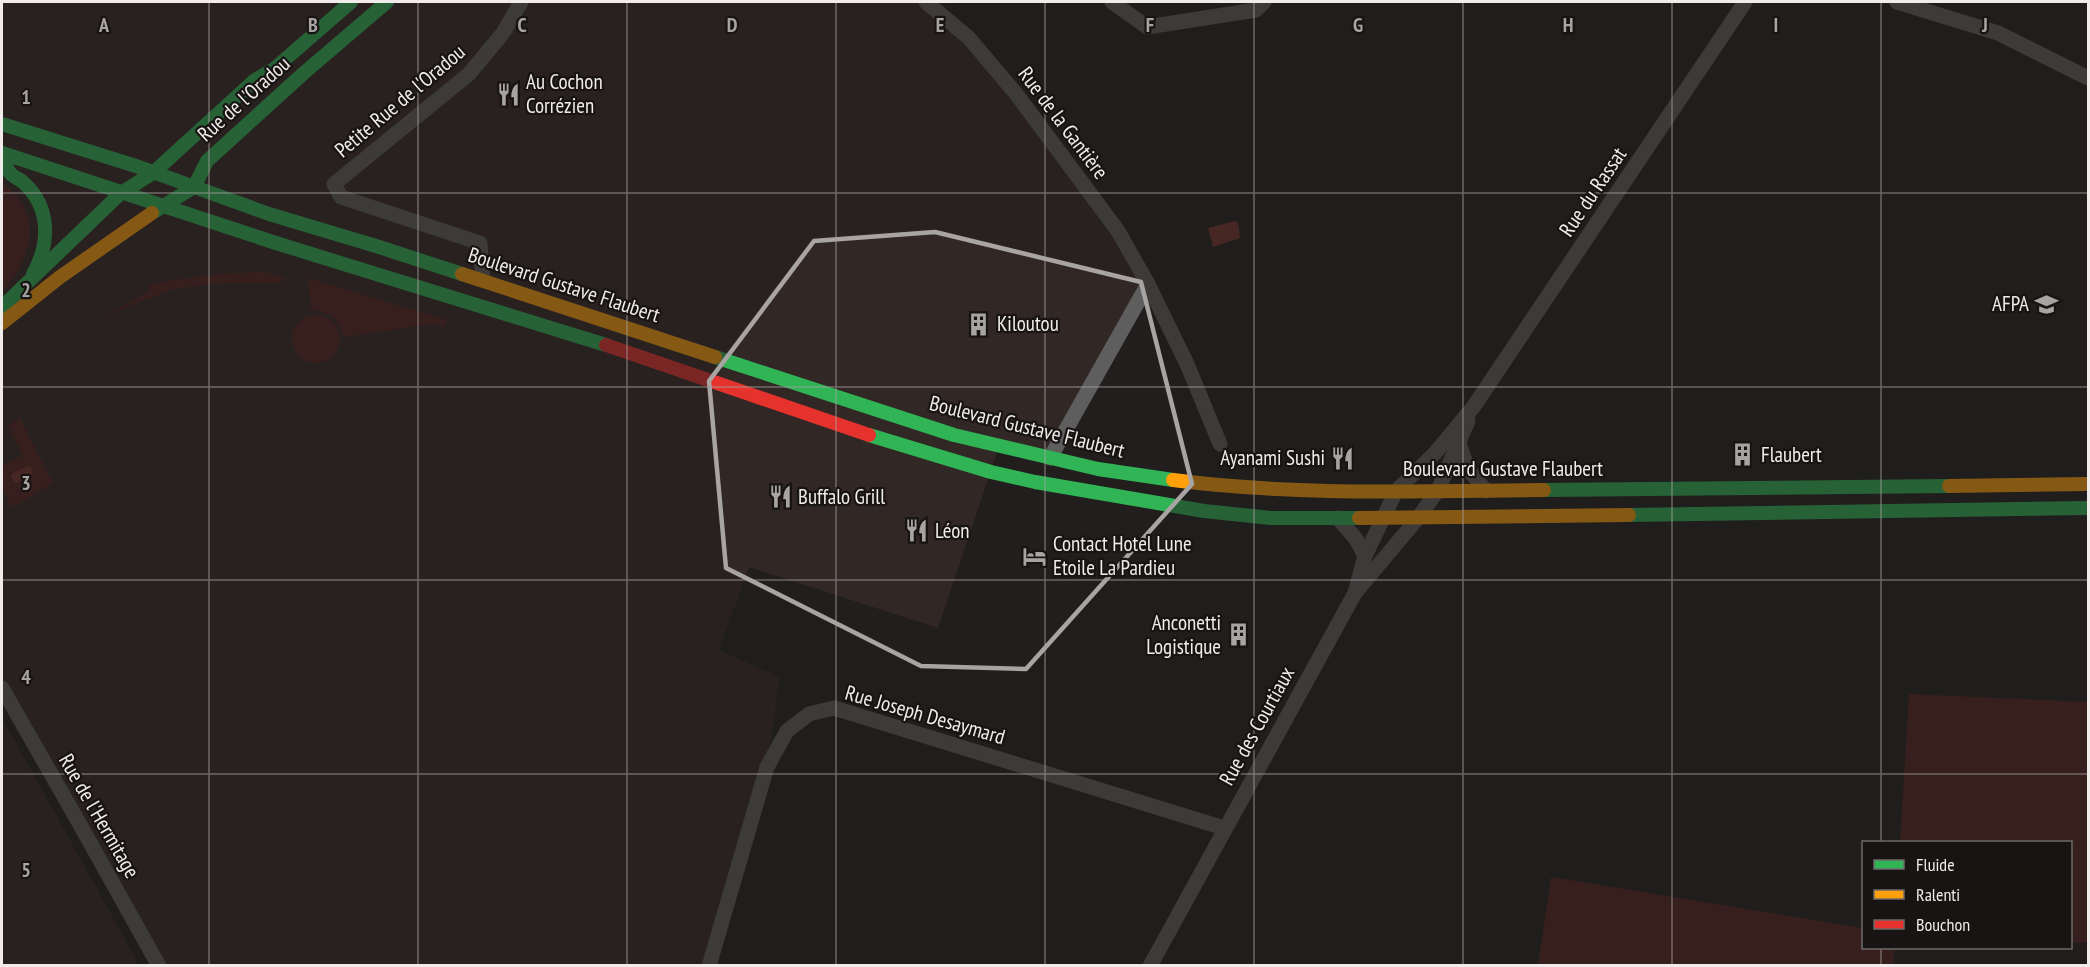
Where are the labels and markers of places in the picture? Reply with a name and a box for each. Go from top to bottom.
place label: Au Cochon Corrézien [526,68,603,119]
restaurant icon: Au Cochon Corrézien [495,81,521,107]
place label: AFPA [1992,290,2029,317]
school or university icon: AFPA [2034,291,2060,317]
place label: Kiloutou [997,310,1059,337]
building icon: Kiloutou [966,311,992,337]
place label: Flaubert [1761,441,1822,468]
building icon: Flaubert [1730,442,1756,468]
place label: Ayanami Sushi [1220,444,1325,471]
restaurant icon: Ayanami Sushi [1330,445,1356,471]
place label: Buffalo Grill [798,483,885,510]
restaurant icon: Buffalo Grill [767,484,793,510]
place label: Léon [935,517,970,544]
restaurant icon: Léon [904,518,930,544]
place label: Contact Hotel Lune Etoile La Pardieu [1053,530,1192,581]
hotel icon: Contact Hotel Lune Etoile La Pardieu [1022,543,1048,569]
place label: Anconetti Logistique [1146,609,1221,660]
building icon: Anconetti Logistique [1226,622,1252,648]

